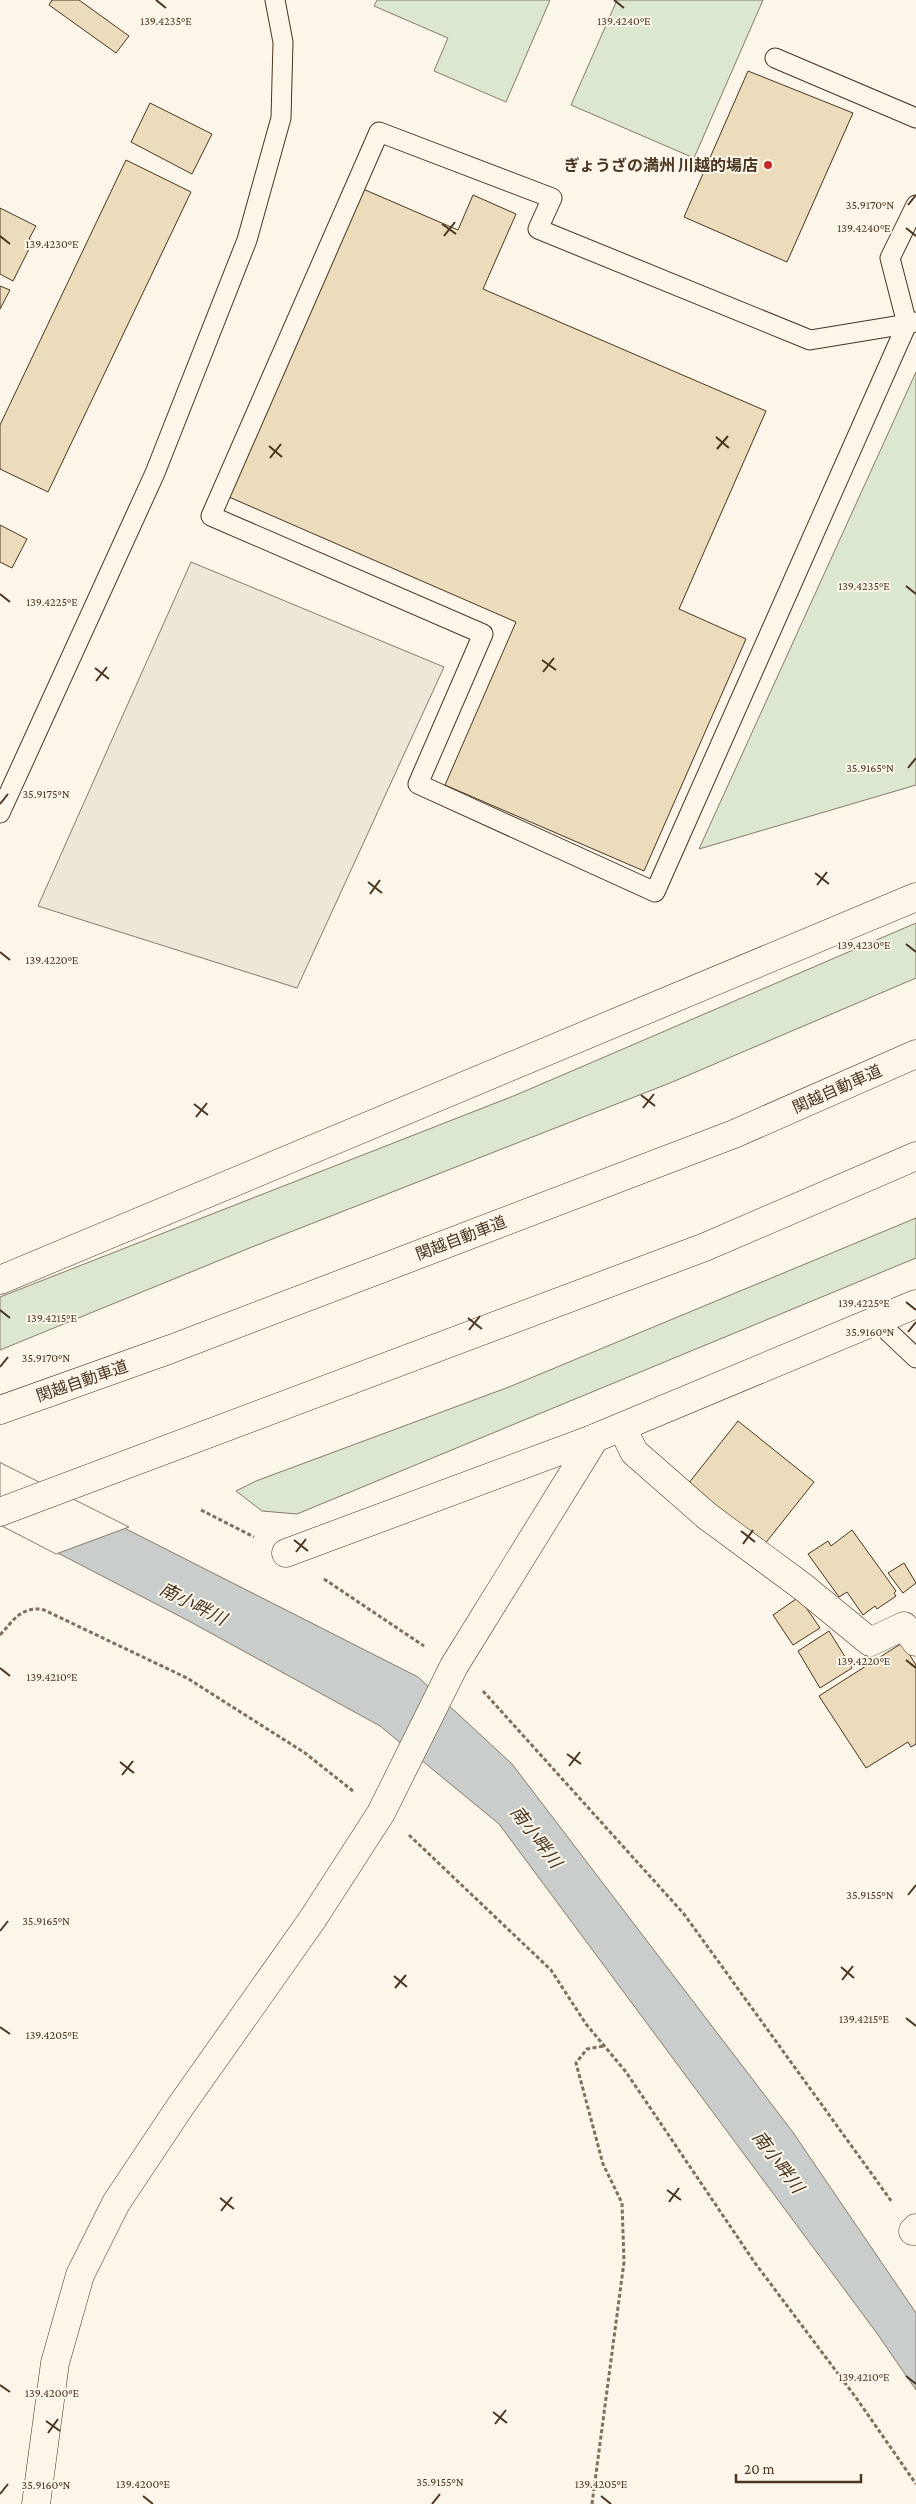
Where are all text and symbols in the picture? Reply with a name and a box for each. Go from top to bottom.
text: 139.4235°E [140,14,192,28]
text: 139.4240°E [597,14,651,28]
place label: ぎょうざの満州 川越的場店 [564,156,758,174]
marker: ぎょうざの満州 川越的場店 [762,159,774,171]
text: 35.9170°N [846,198,894,212]
text: 139.4240°E [837,221,891,235]
text: 139.4230°E [26,237,79,251]
text: 139.4235°E [838,579,890,593]
text: 139.4225°E [26,595,78,609]
text: 35.9165°N [846,761,894,775]
text: 35.9175°N [22,787,70,801]
text: 139.4230°E [838,938,891,952]
text: 139.4220°E [26,953,79,967]
street label: 関越自動車道 [790,1062,884,1116]
street label: 関越自動車道 [413,1213,509,1263]
text: 139.4225°E [838,1296,890,1310]
text: 139.4215°E [27,1311,77,1325]
text: 35.9160°N [845,1325,895,1339]
text: 35.9170°N [22,1351,70,1365]
street label: 関越自動車道 [34,1357,130,1405]
water label: 南小畔川 [156,1579,231,1630]
text: 139.4220°E [838,1654,891,1668]
text: 139.4210°E [26,1670,78,1684]
water label: 南小畔川 [506,1802,567,1873]
text: 35.9155°N [846,1888,894,1902]
text: 35.9165°N [22,1914,70,1928]
text: 139.4215°E [839,2012,889,2026]
text: 139.4205°E [26,2028,79,2042]
water label: 南小畔川 [748,2127,809,2198]
text: 139.4210°E [838,2370,890,2384]
text: 139.4200°E [25,2386,79,2400]
scale bar [736,2452,861,2484]
text: 20 m [744,2461,775,2477]
text: 35.9155°N [416,2475,464,2489]
text: 139.4200°E [116,2477,170,2491]
text: 139.4205°E [575,2477,628,2491]
text: 35.9160°N [21,2478,71,2492]

